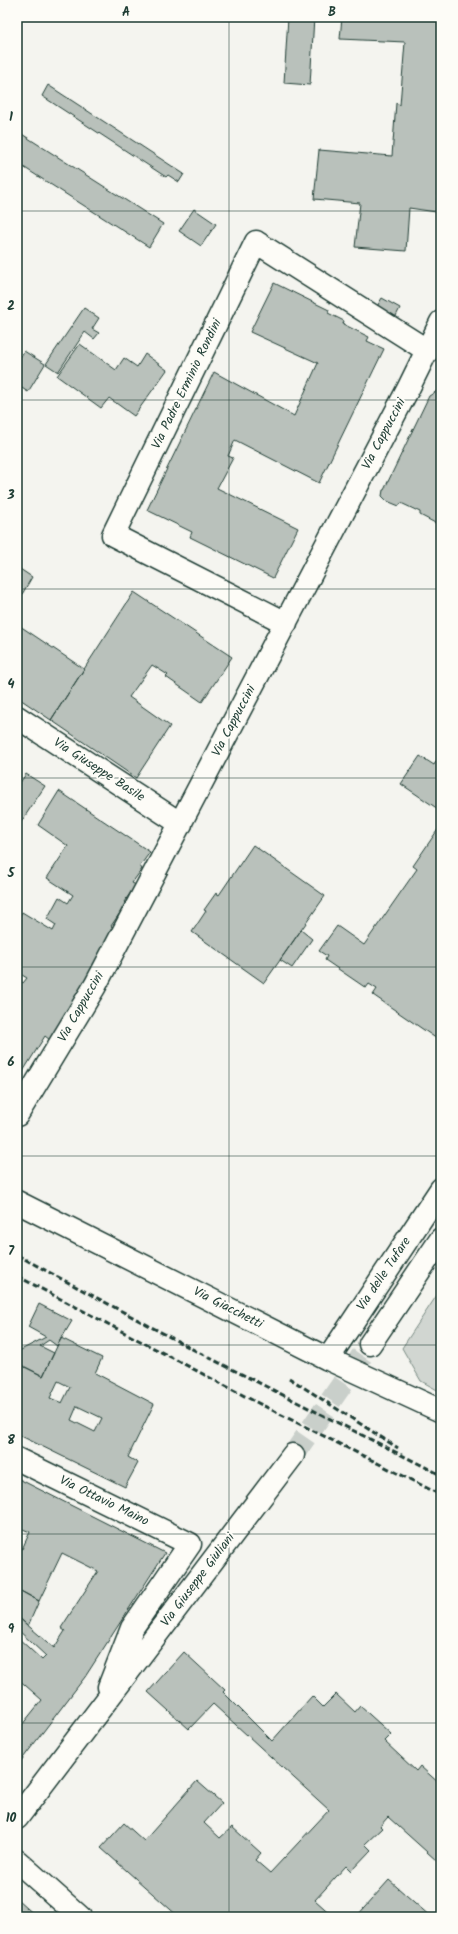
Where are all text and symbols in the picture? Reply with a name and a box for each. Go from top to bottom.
text: A [122,2,130,23]
text: B [328,2,336,23]
text: 1 [9,107,13,128]
text: 2 [7,296,15,317]
street label: Via Padre Erminio Rondini [146,314,228,453]
street label: Via Cappuccini [356,394,412,474]
text: 3 [6,485,15,506]
text: 4 [7,674,15,695]
street label: Via Cappuccini [206,681,262,761]
street label: Via Giuseppe Basile [49,732,149,808]
text: 5 [7,863,16,884]
street label: Via Cappuccini [52,967,110,1046]
text: 6 [7,1052,15,1073]
street label: Via delle Tufare [351,1233,417,1315]
text: 7 [8,1241,15,1262]
street label: Via Giacchetti [189,1281,267,1335]
text: 8 [7,1430,15,1451]
street label: Via Ottavio Maino [56,1470,152,1532]
street label: Via Giuseppe Giuliani [156,1528,241,1632]
text: 9 [8,1619,15,1640]
text: 10 [6,1808,17,1829]

